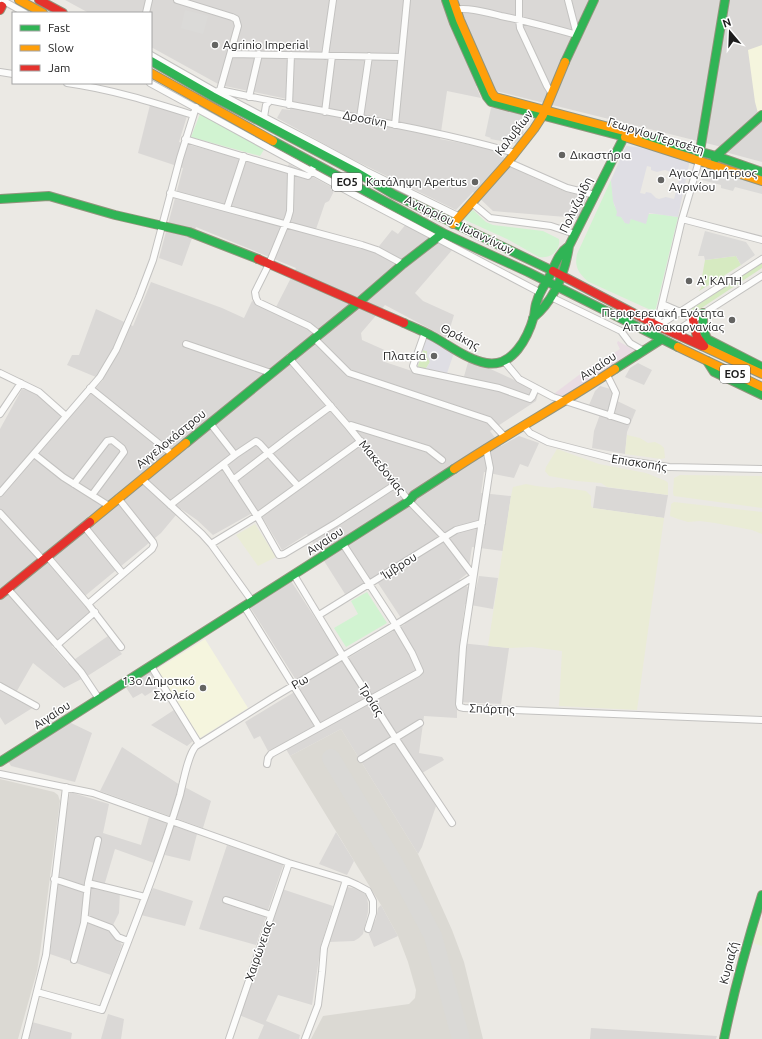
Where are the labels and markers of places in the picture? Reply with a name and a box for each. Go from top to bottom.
place label: Agrinio Imperial [223,38,309,51]
marker: Agrinio Imperial [210,40,220,50]
place label: Δικαστήρια [570,148,631,161]
marker: Δικαστήρια [557,150,567,160]
place label: Αγιος Δημήτριος Αγρινίου [669,166,757,193]
place label: Κατάληψη Apertus [366,175,467,188]
marker: Αγιος Δημήτριος Αγρινίου [656,175,666,185]
marker: Κατάληψη Apertus [470,177,480,187]
place label: Α' ΚΑΠΗ [697,274,742,287]
marker: Α' ΚΑΠΗ [684,276,694,286]
place label: Περιφερειακή Ενότητα Αιτωλοακαρνανίας [601,306,725,334]
marker: Περιφερειακή Ενότητα Αιτωλοακαρνανίας [727,315,737,325]
place label: Πλατεία [383,349,426,362]
marker: Πλατεία [429,351,439,361]
place label: 13ο Δημοτικό Σχολείο [122,674,195,701]
marker: 13ο Δημοτικό Σχολείο [198,683,208,693]

